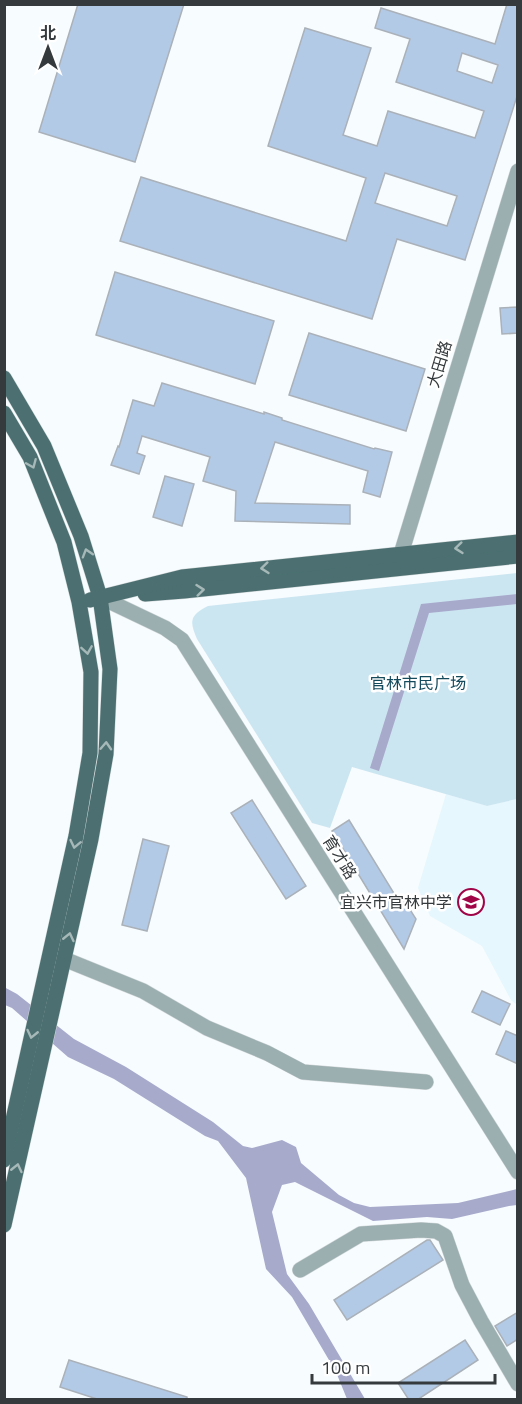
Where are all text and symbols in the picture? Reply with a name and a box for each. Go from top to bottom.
north arrow [18,18,78,78]
text: 北 [40,21,56,45]
street label: 大田路 [421,338,457,390]
one-way arrow [25,458,37,469]
one-way arrow [455,541,464,554]
one-way arrow [82,549,94,559]
one-way arrow [261,562,270,574]
one-way arrow [196,584,205,596]
one-way arrow [81,646,93,655]
park label: 官林市民广场 [370,671,466,695]
one-way arrow [100,741,113,750]
street label: 育才路 [317,830,363,884]
one-way arrow [69,839,82,849]
school or university icon: 宜兴市官林中学 [456,887,486,917]
place label: 宜兴市官林中学 [340,890,452,914]
one-way arrow [62,932,75,942]
one-way arrow [27,1029,40,1039]
one-way arrow [10,1164,23,1174]
scale bar [312,1347,495,1385]
text: 100 m [321,1354,370,1381]

